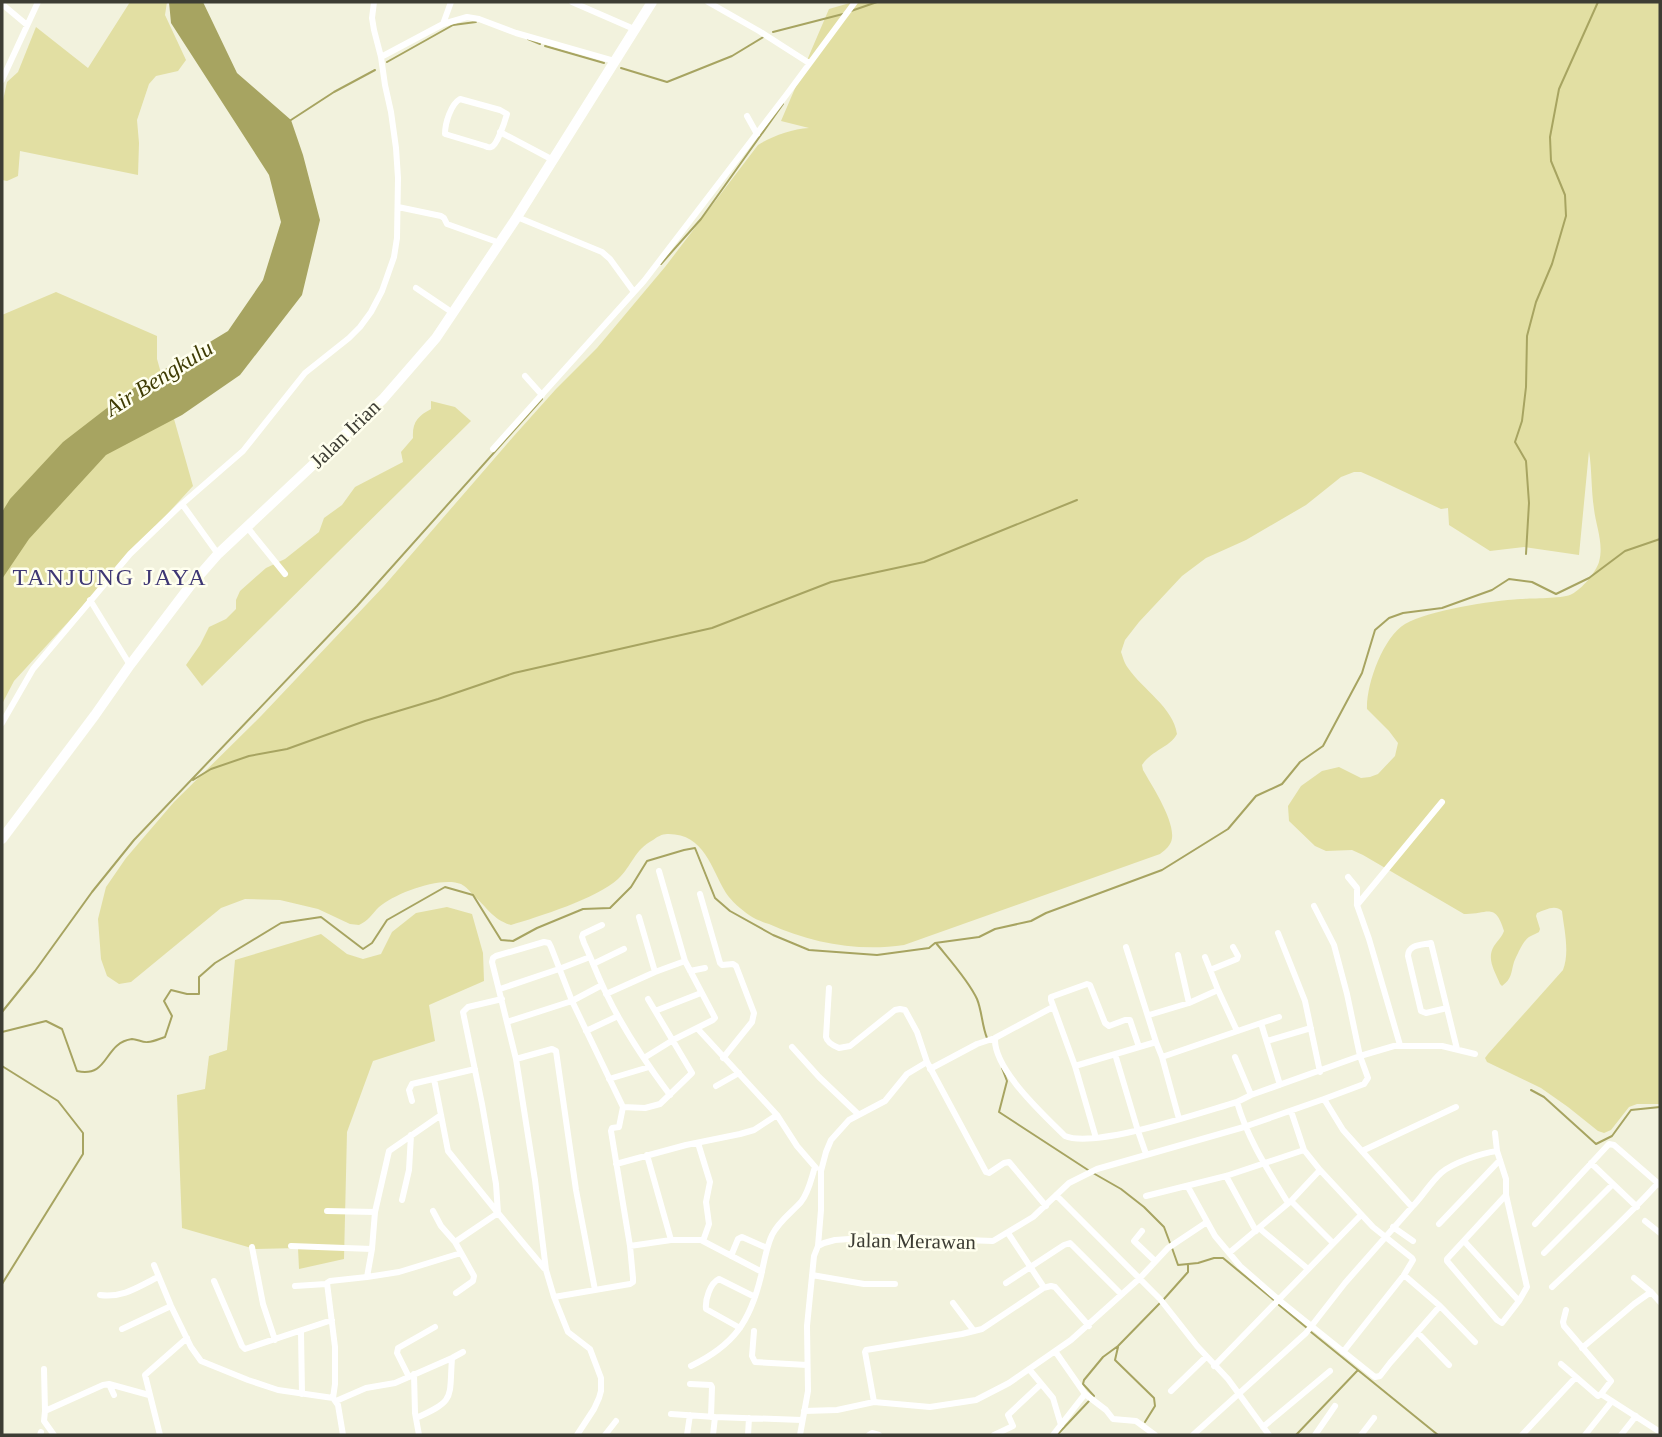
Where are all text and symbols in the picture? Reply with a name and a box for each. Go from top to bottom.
water label: Air Bengkulu [99,335,217,422]
street label: Jalan Irian [305,394,385,473]
district label: TANJUNG JAYA [12,564,208,590]
street label: Jalan Merawan [848,1228,977,1254]

